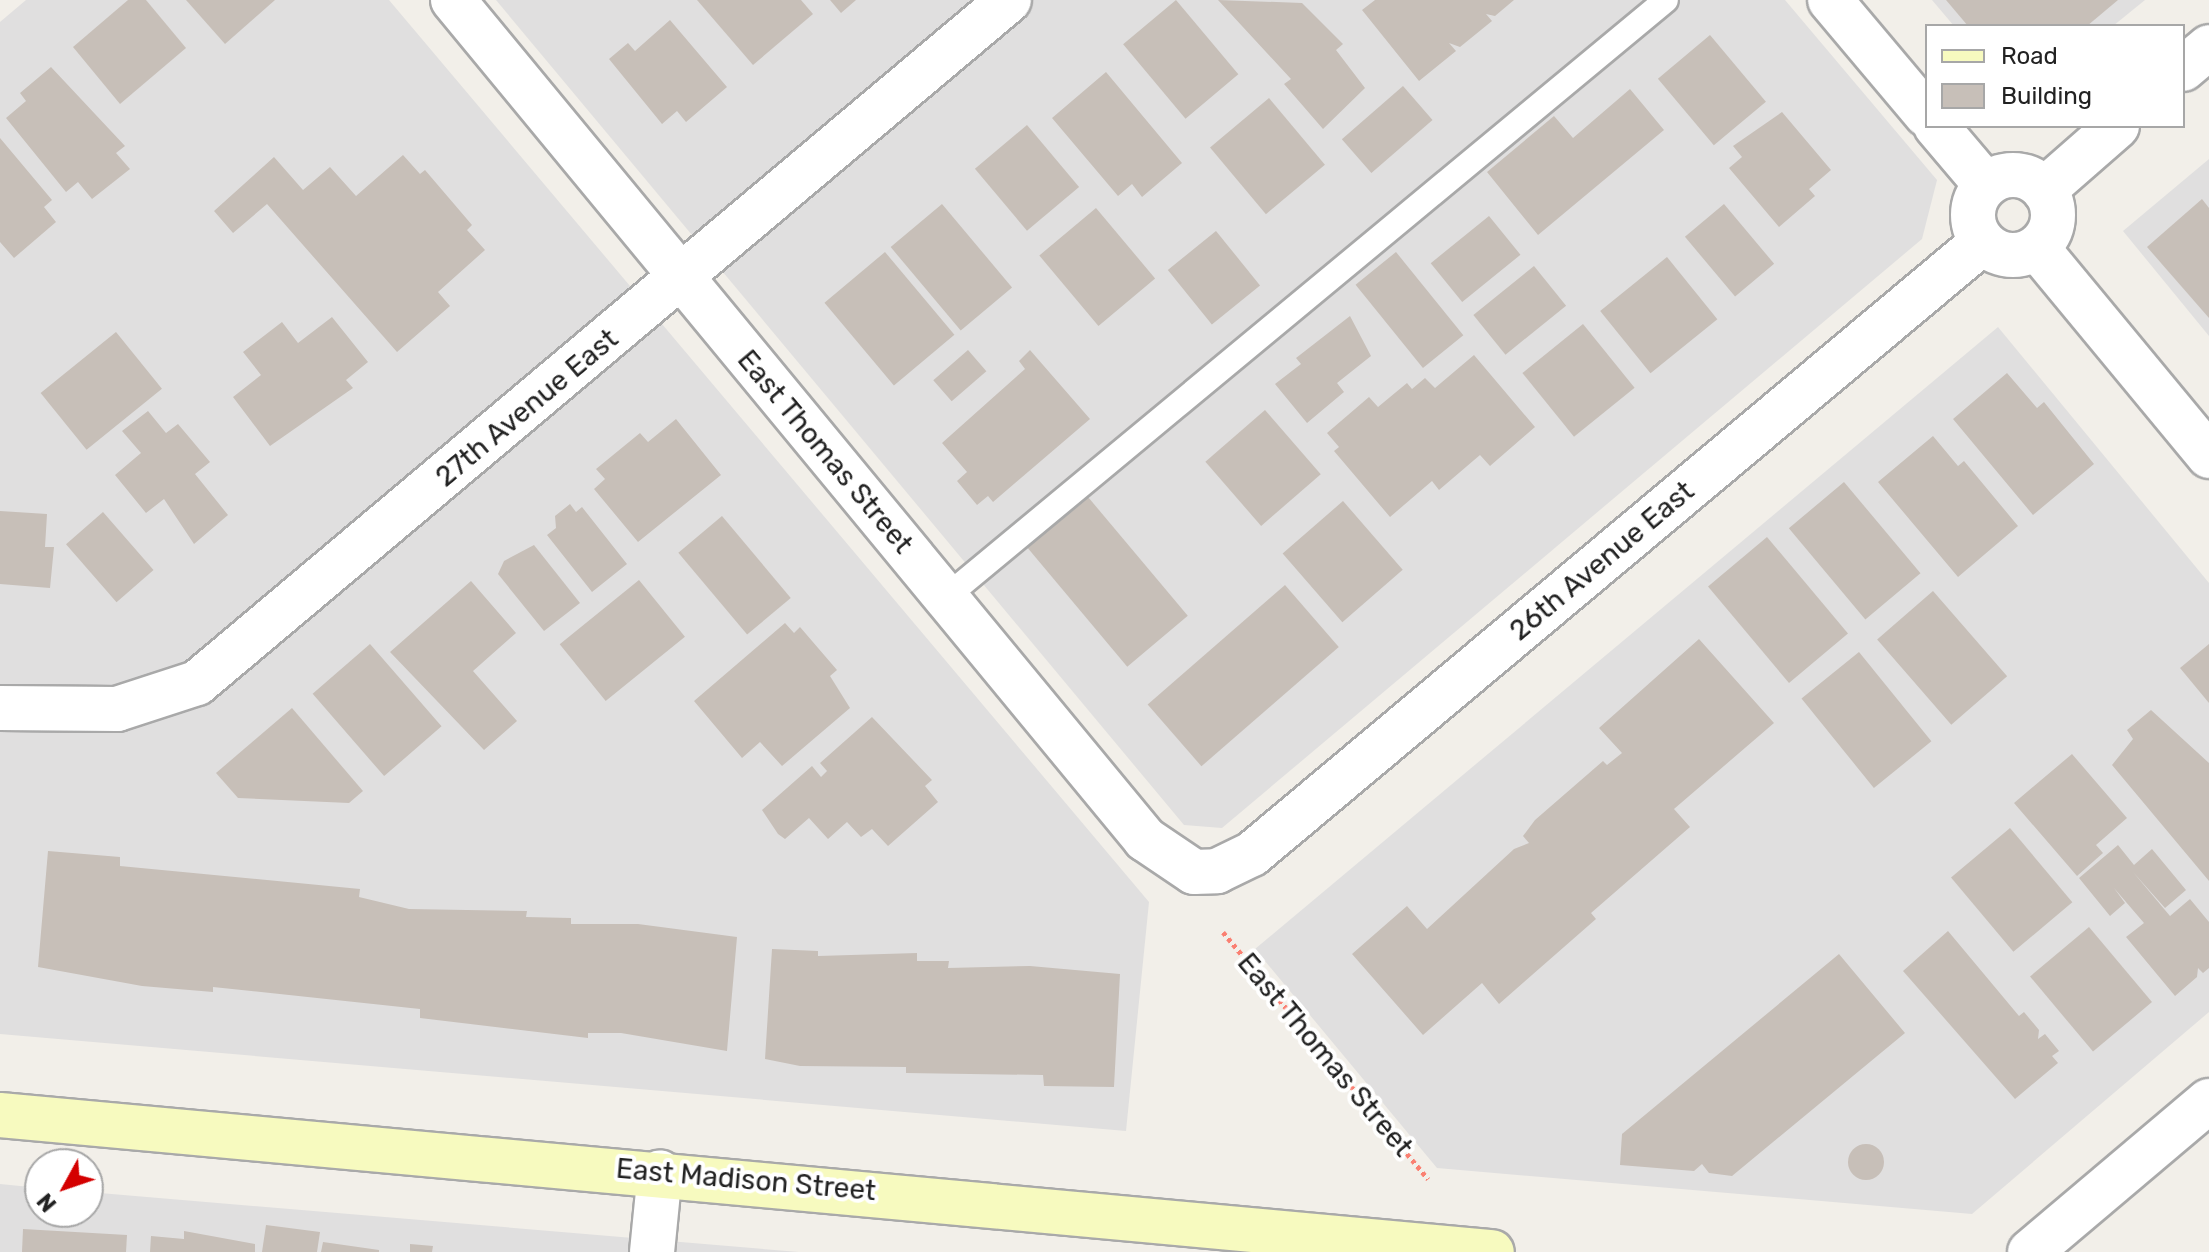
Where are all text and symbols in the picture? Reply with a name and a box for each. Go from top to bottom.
legend [1925,24,2185,128]
text: Road [2001,42,2058,70]
text: Building [2001,82,2092,110]
street label: 27th Avenue East [429,322,625,494]
street label: East Thomas Street [730,343,920,561]
street label: 26th Avenue East [1503,474,1701,648]
street label: East Thomas Street [1230,946,1420,1164]
north arrow [24,1148,104,1228]
street label: East Madison Street [615,1152,877,1208]
text: N [31,1188,62,1217]

